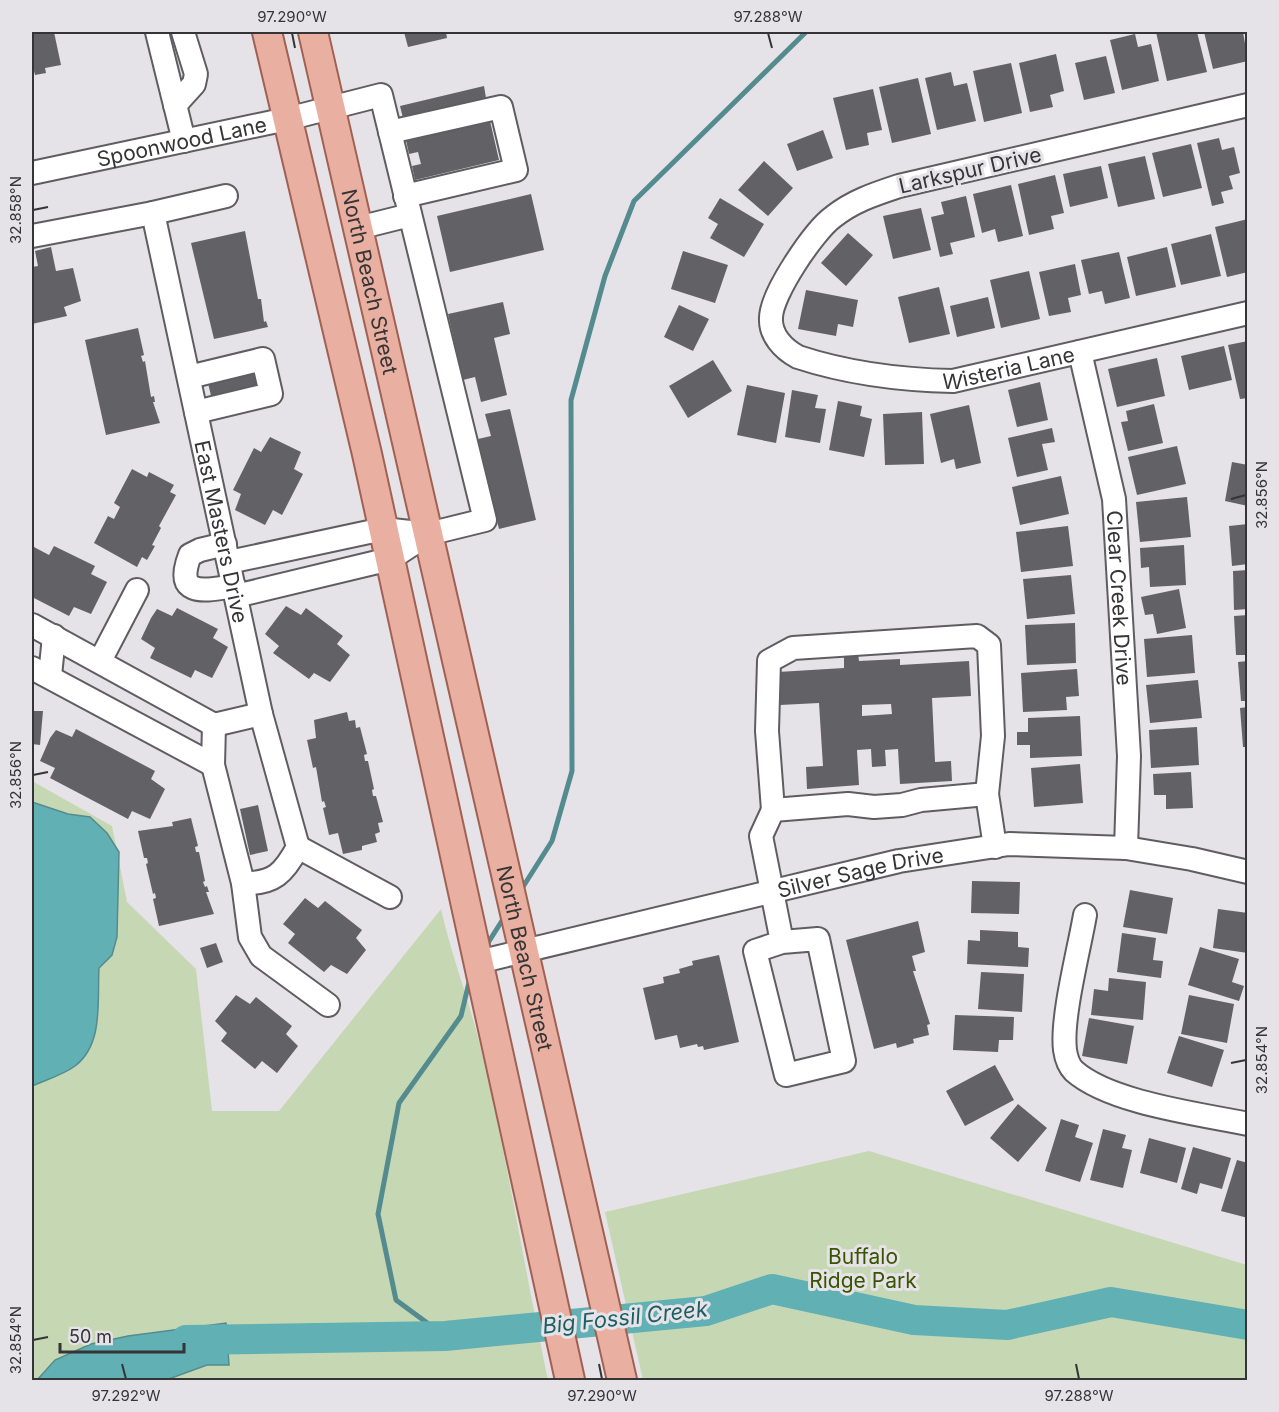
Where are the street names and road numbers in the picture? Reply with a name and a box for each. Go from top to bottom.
street label: Spoonwood Lane [94,111,269,171]
street label: Larkspur Drive [896,141,1044,199]
street label: North Beach Street [337,186,404,377]
street label: Wisteria Lane [942,341,1077,394]
street label: East Masters Drive [190,438,254,625]
street label: Clear Creek Drive [1102,510,1137,686]
street label: Silver Sage Drive [775,842,945,902]
street label: North Beach Street [492,863,559,1053]

